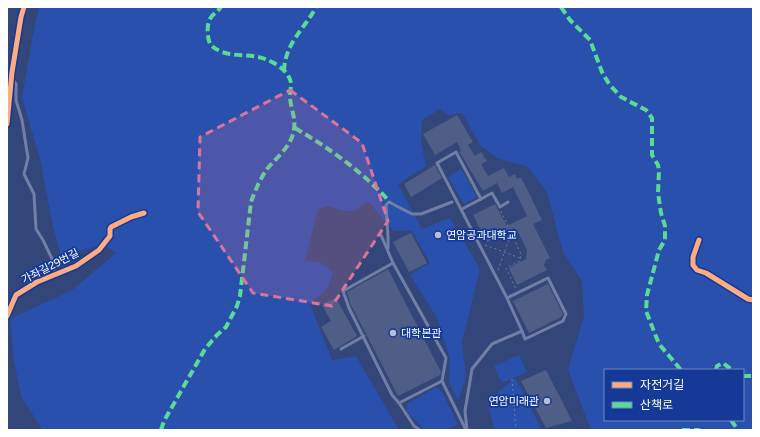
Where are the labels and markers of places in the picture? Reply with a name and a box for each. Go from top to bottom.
place label: 연암공과대학교 [446,229,517,242]
marker: 연암공과대학교 [433,230,443,240]
place label: 대학본관 [401,327,441,340]
marker: 대학본관 [388,328,398,338]
place label: 연암미래관 [488,395,539,408]
marker: 연암미래관 [542,396,552,406]

